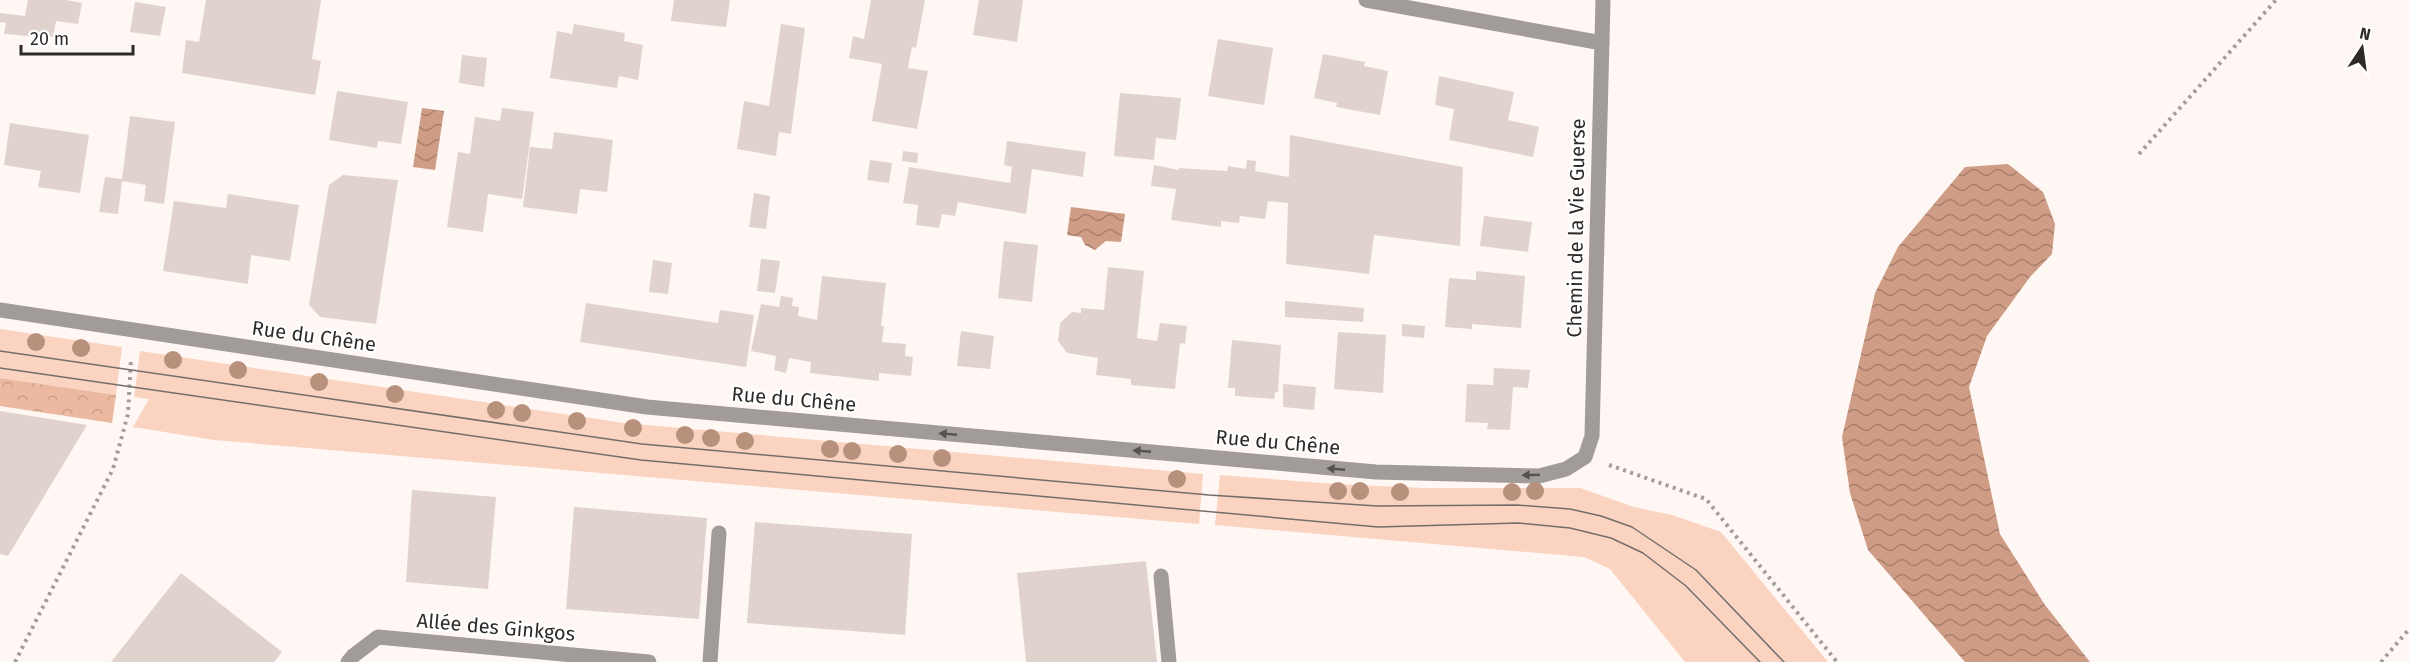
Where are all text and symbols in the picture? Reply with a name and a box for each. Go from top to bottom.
scale bar [21,18,134,56]
north arrow [2332,18,2392,78]
text: N [2358,23,2373,44]
text: 20 m [30,28,69,50]
street label: Chemin de la Vie Guerse [1562,118,1590,338]
street label: Rue du Chêne [250,315,378,357]
street label: Rue du Chêne [731,382,857,416]
street label: Rue du Chêne [1215,425,1341,459]
one-way arrow [938,429,957,439]
one-way arrow [1133,446,1152,456]
one-way arrow [1327,464,1346,473]
one-way arrow [1522,470,1541,480]
street label: Allée des Ginkgos [416,608,576,646]

